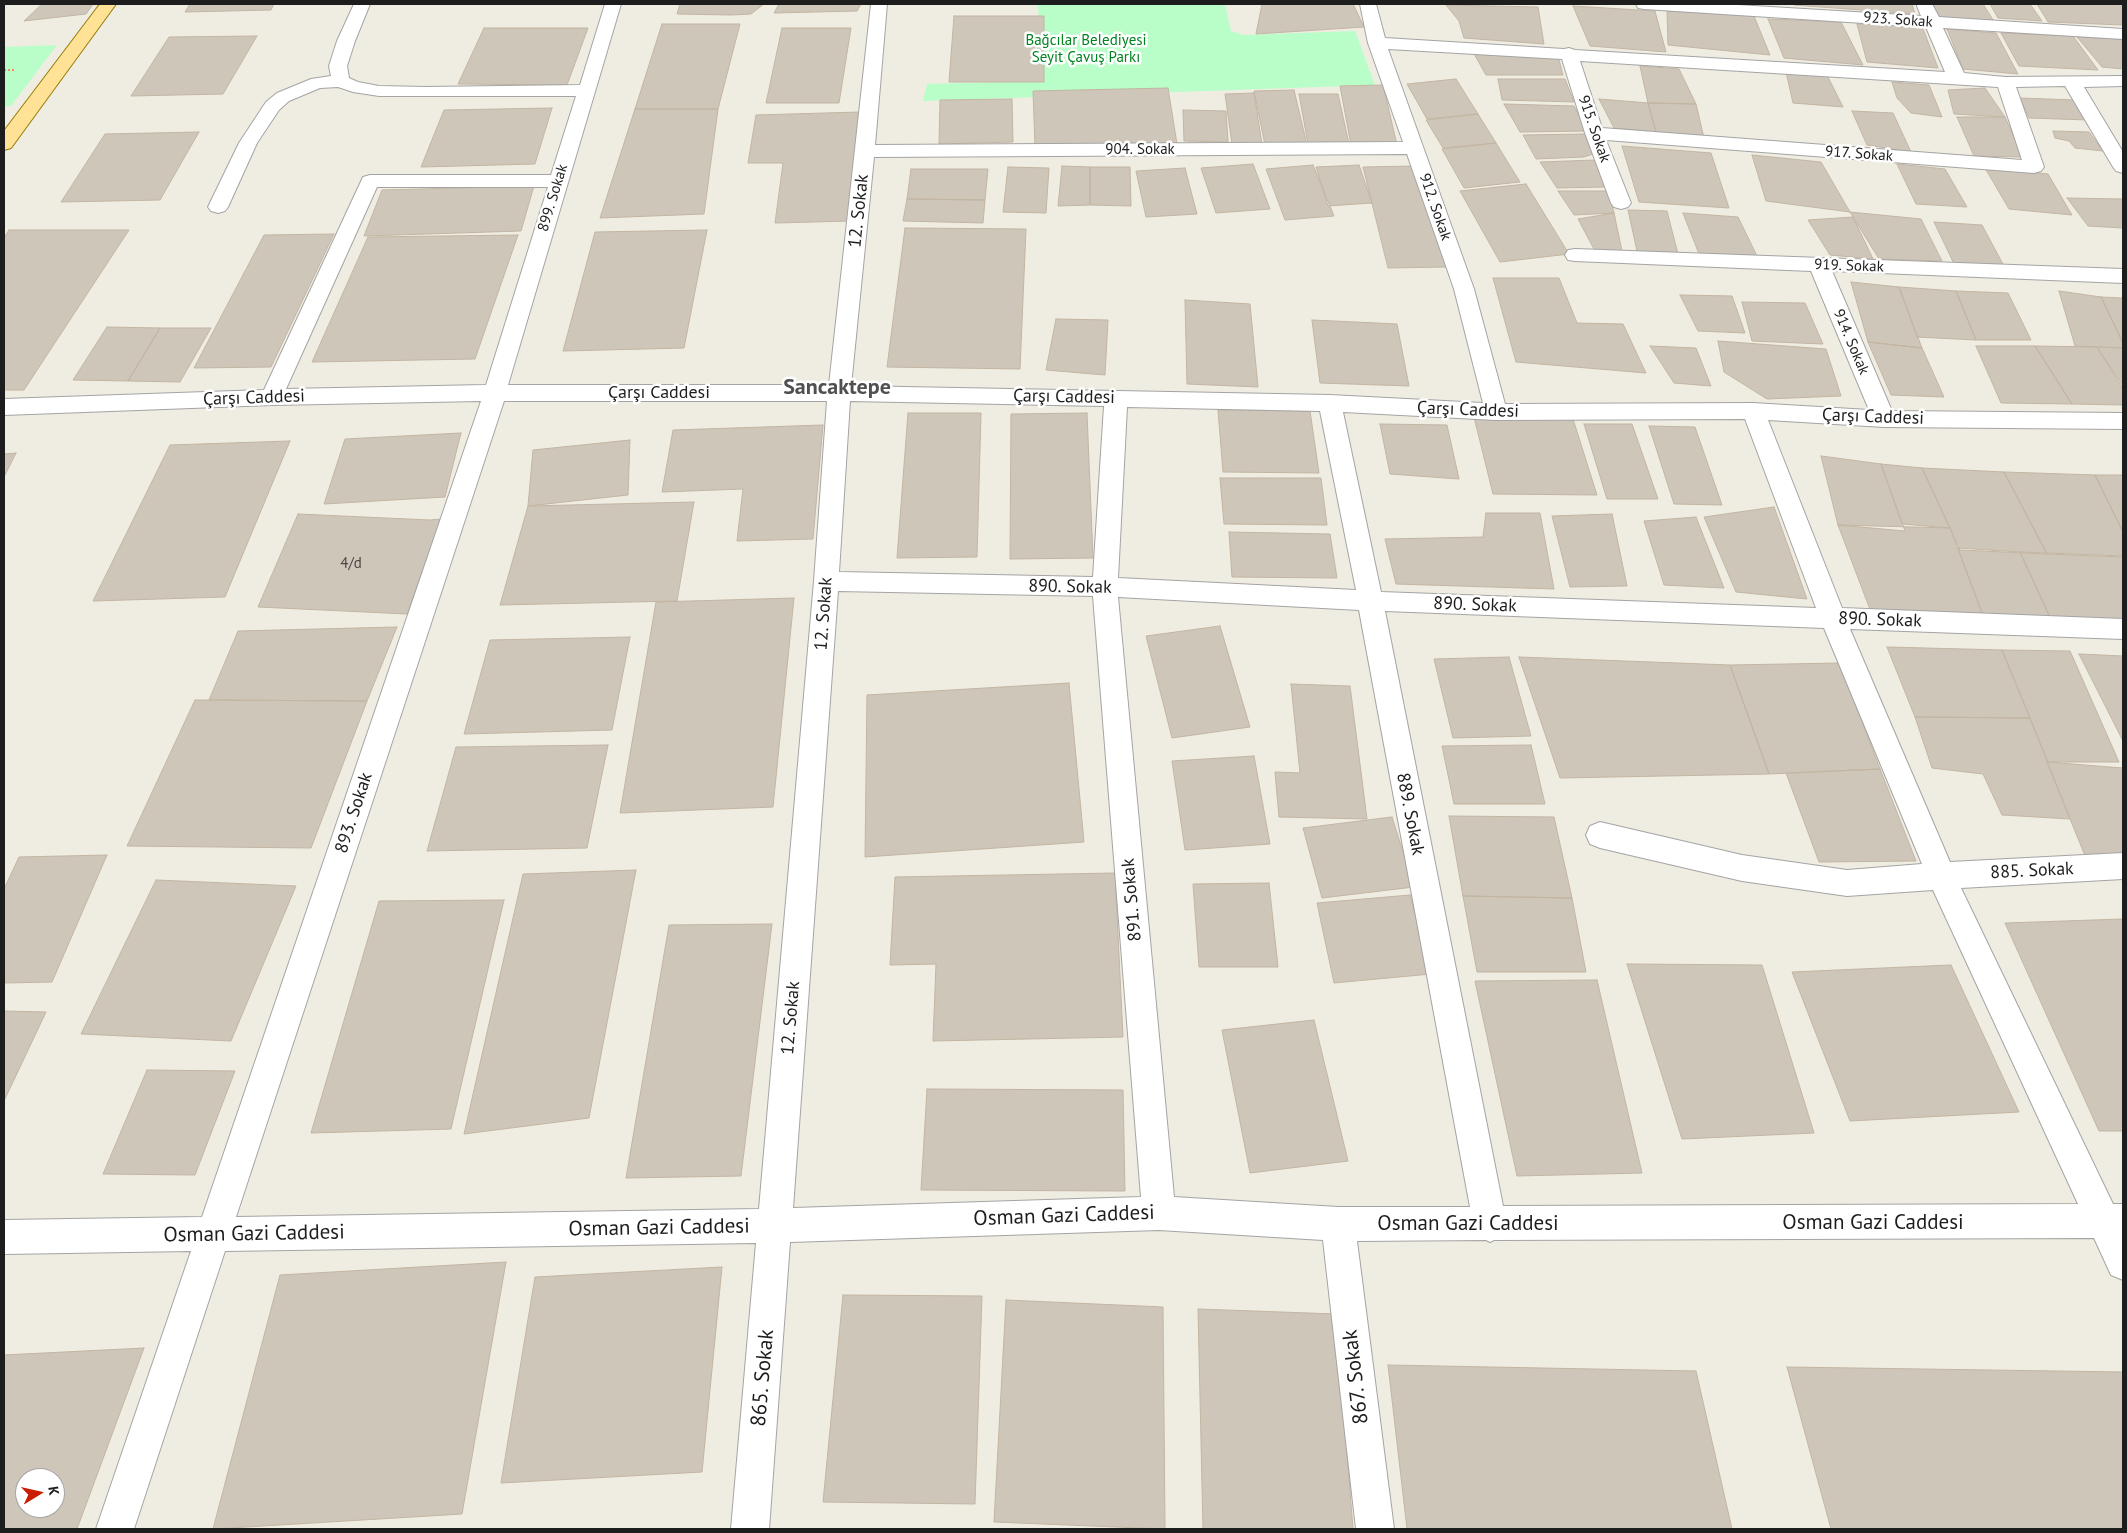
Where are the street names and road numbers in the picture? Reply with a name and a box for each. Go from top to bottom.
street label: 923. Sokak [1863,9,1933,31]
street label: 915. Sokak [1574,93,1614,165]
street label: 904. Sokak [1105,141,1175,159]
street label: 917. Sokak [1825,143,1893,165]
street label: 899. Sokak [534,162,572,234]
street label: 912. Sokak [1415,171,1455,243]
street label: 12. Sokak [844,173,874,249]
street label: 919. Sokak [1814,256,1884,276]
street label: 914. Sokak [1829,306,1873,378]
street label: Çarşı Caddesi [608,382,710,404]
street label: Çarşı Caddesi [203,385,305,411]
street label: Çarşı Caddesi [1013,385,1115,409]
street label: Çarşı Caddesi [1417,397,1519,423]
street label: Çarşı Caddesi [1822,404,1924,430]
street label: 890. Sokak [1028,575,1112,599]
street label: 12. Sokak [811,577,837,651]
street label: 890. Sokak [1433,593,1517,617]
street label: 890. Sokak [1838,608,1922,632]
street label: 893. Sokak [331,770,377,856]
street label: 889. Sokak [1391,771,1429,857]
street label: 891. Sokak [1118,857,1146,943]
street label: 885. Sokak [1990,858,2074,884]
street label: 12. Sokak [777,980,805,1056]
street label: Osman Gazi Caddesi [973,1200,1155,1232]
street label: Osman Gazi Caddesi [1782,1210,1964,1236]
street label: Osman Gazi Caddesi [1377,1211,1559,1237]
street label: Osman Gazi Caddesi [568,1214,750,1242]
street label: Osman Gazi Caddesi [163,1220,345,1248]
street label: 865. Sokak [746,1328,780,1428]
street label: 867. Sokak [1338,1328,1374,1426]

